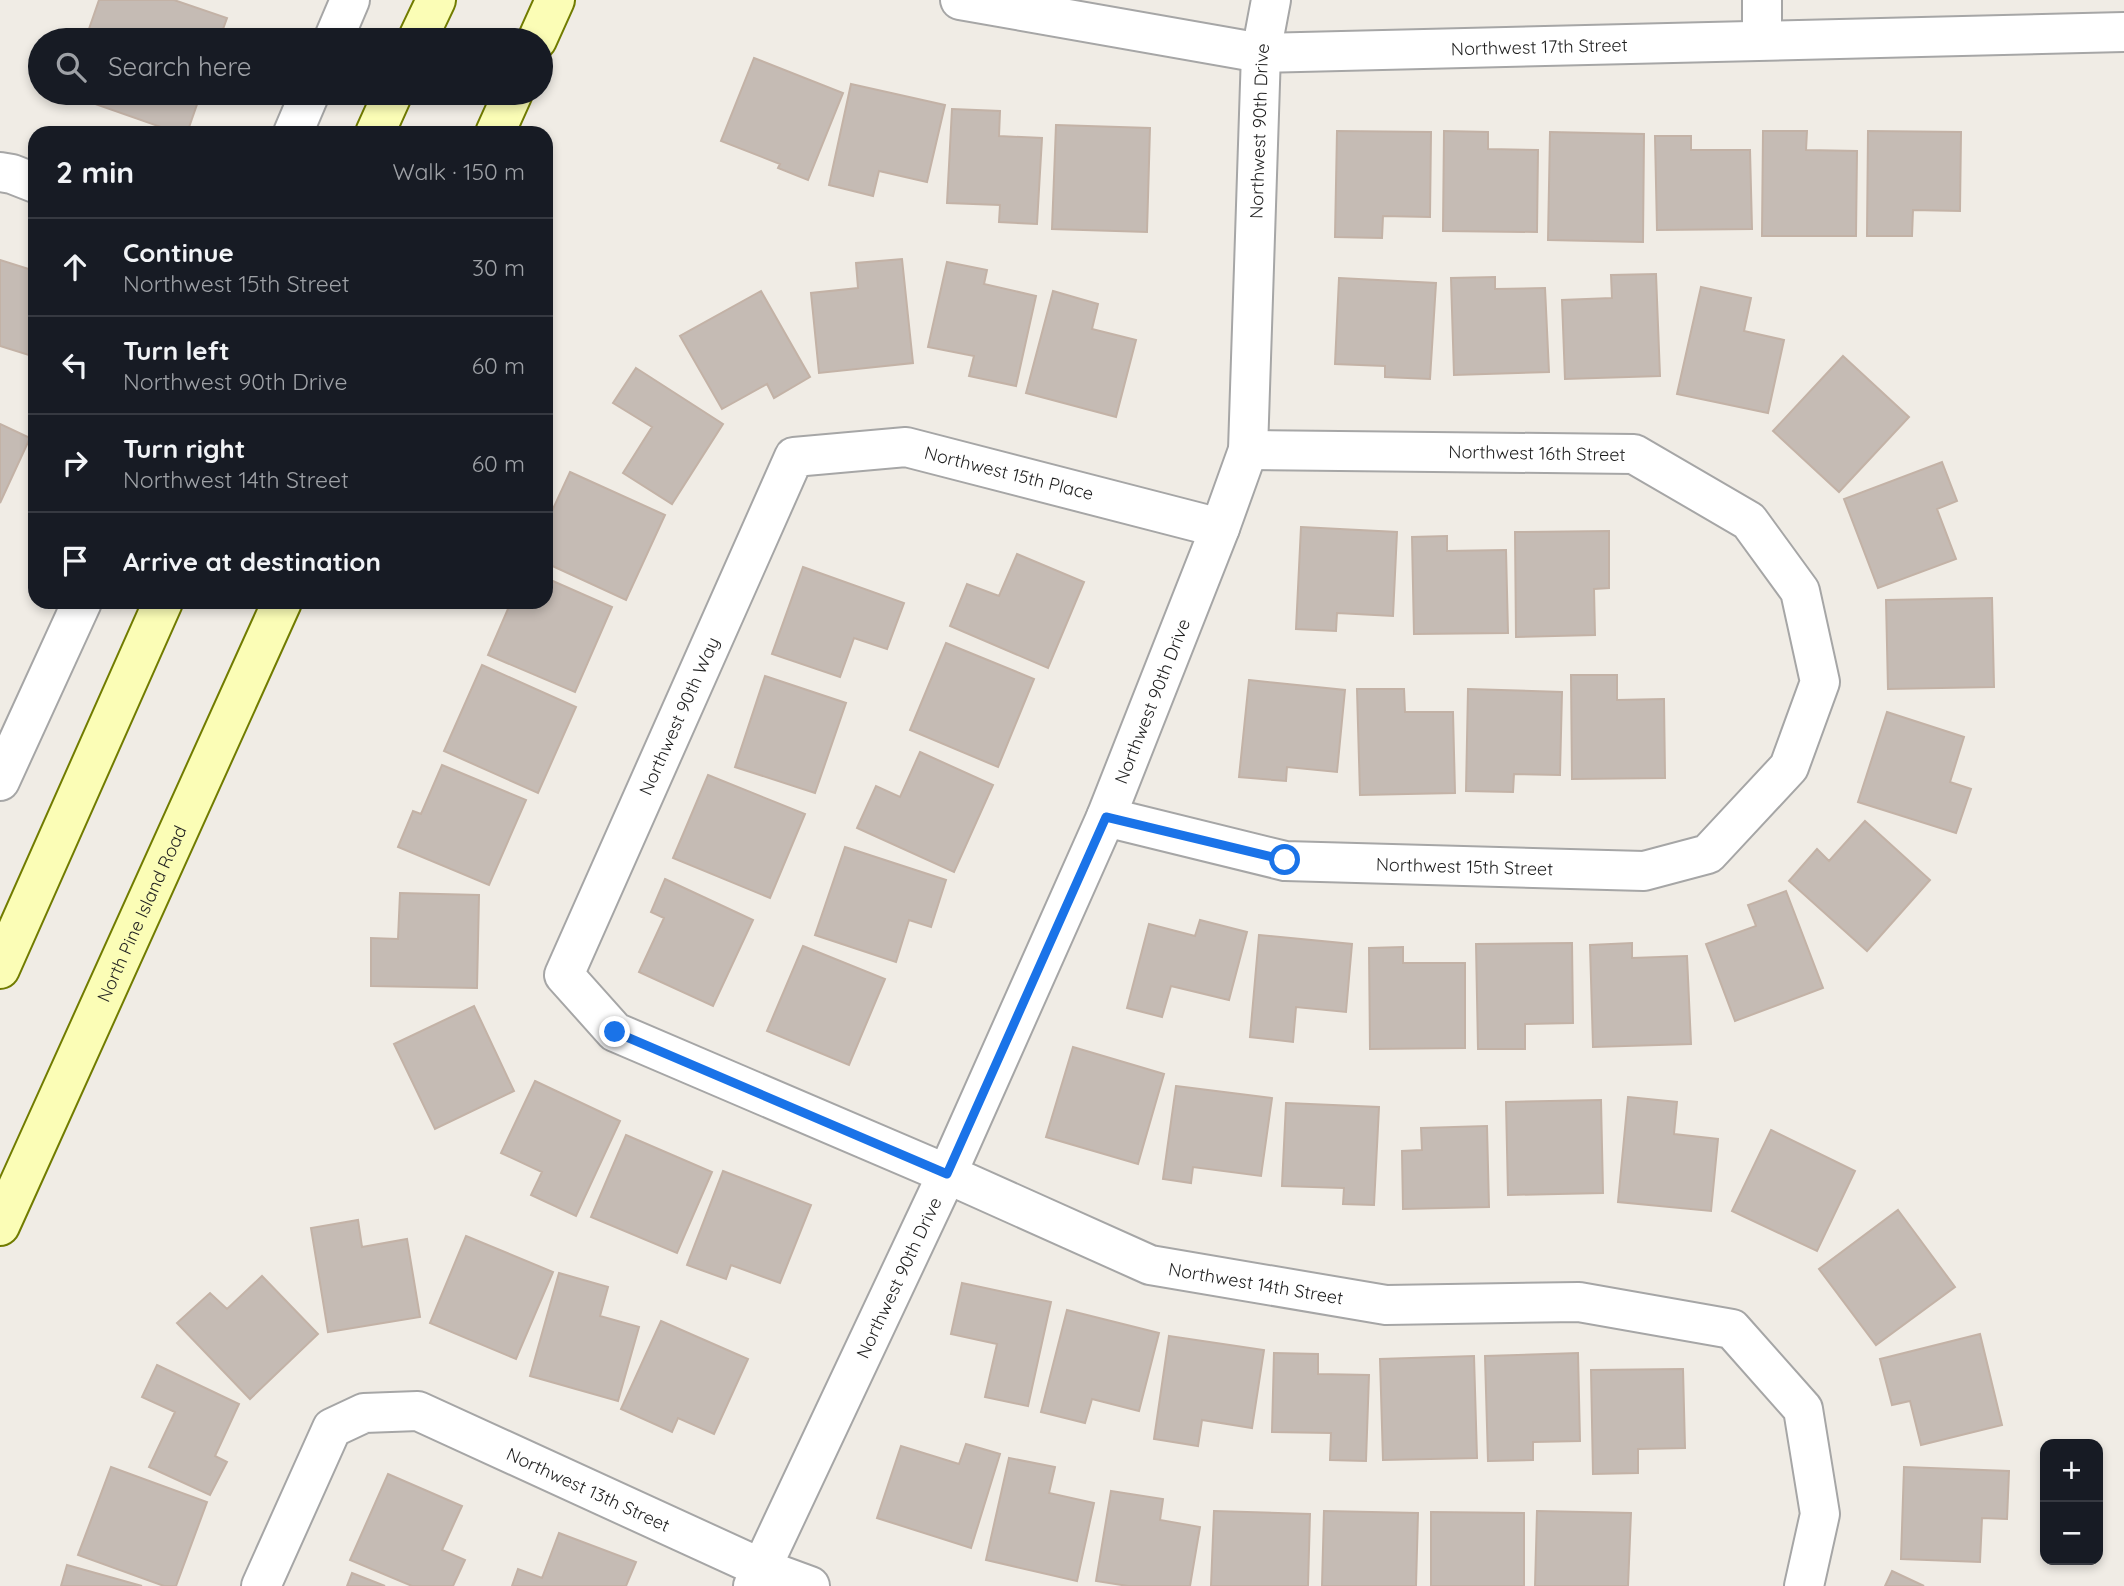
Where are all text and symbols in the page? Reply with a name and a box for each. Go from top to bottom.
search box [28,28,553,105]
street label: Northwest 17th Street [1451,33,1628,60]
street label: Northwest 90th Drive [1244,41,1274,219]
icon: search [52,48,90,86]
text: Search here [108,50,252,83]
text: 2 min [56,153,134,191]
text: Walk · 150 m [392,157,525,186]
text: Continue [123,236,234,269]
icon: ahead [56,248,94,286]
text: 30 m [472,253,525,282]
text: Northwest 15th Street [123,269,350,298]
text: Turn left [123,334,230,367]
icon: left [56,346,94,384]
text: 60 m [472,351,525,380]
text: Northwest 90th Drive [123,367,348,396]
text: Turn right [123,432,245,465]
street label: Northwest 16th Street [1448,440,1626,466]
street label: Northwest 15th Place [922,441,1096,505]
icon: right [56,444,94,482]
text: 60 m [472,449,525,478]
text: Northwest 14th Street [123,465,349,494]
icon: arrive [56,542,94,580]
text: Arrive at destination [123,545,381,578]
street label: Northwest 90th Drive [1109,615,1195,787]
street label: Northwest 90th Way [634,633,724,799]
street label: North Pine Island Road [91,822,191,1005]
route start [1269,844,1300,875]
street label: Northwest 15th Street [1376,852,1554,880]
route end [599,1016,630,1047]
street label: Northwest 90th Drive [850,1193,946,1362]
street label: Northwest 14th Street [1167,1257,1345,1309]
map controls [2040,1439,2103,1565]
button: + [2040,1439,2103,1502]
street label: Northwest 13th Street [503,1442,674,1536]
button: − [2040,1502,2103,1565]

